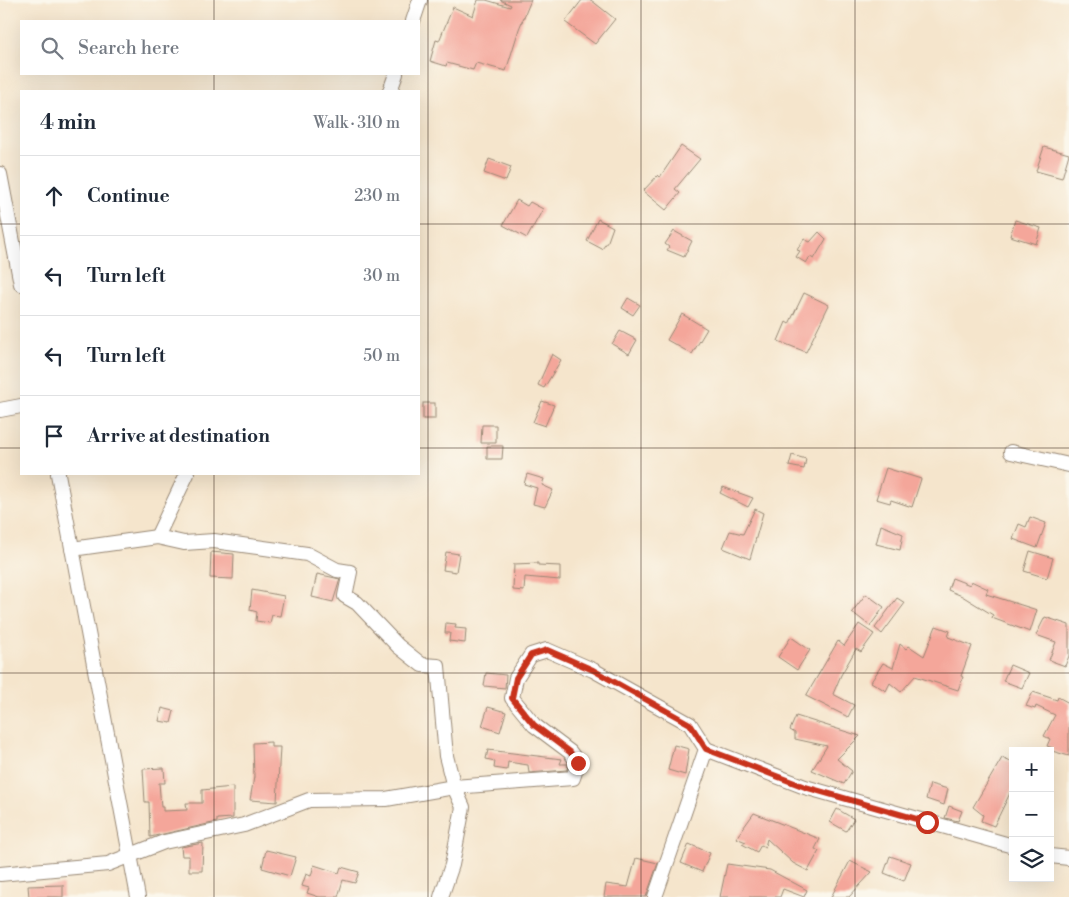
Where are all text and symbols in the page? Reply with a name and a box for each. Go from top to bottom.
search box [20,20,420,75]
icon: search [38,34,66,62]
text: Search here [78,36,179,60]
text: 4 min [40,110,96,136]
text: Walk · 310 m [313,113,400,133]
icon: ahead [40,182,68,210]
text: Continue [87,184,170,208]
text: 230 m [354,186,400,206]
icon: left [40,262,68,290]
text: Turn left [87,264,166,288]
text: 30 m [363,266,400,286]
icon: left [40,342,68,370]
text: Turn left [87,344,166,368]
text: 50 m [363,346,400,366]
icon: arrive [40,422,68,450]
text: Arrive at destination [87,424,270,448]
map controls [1009,747,1054,882]
button: + [1009,747,1054,792]
route end [567,752,590,775]
button: − [1009,792,1054,837]
route start [916,811,939,834]
button: layers [1009,837,1054,882]

